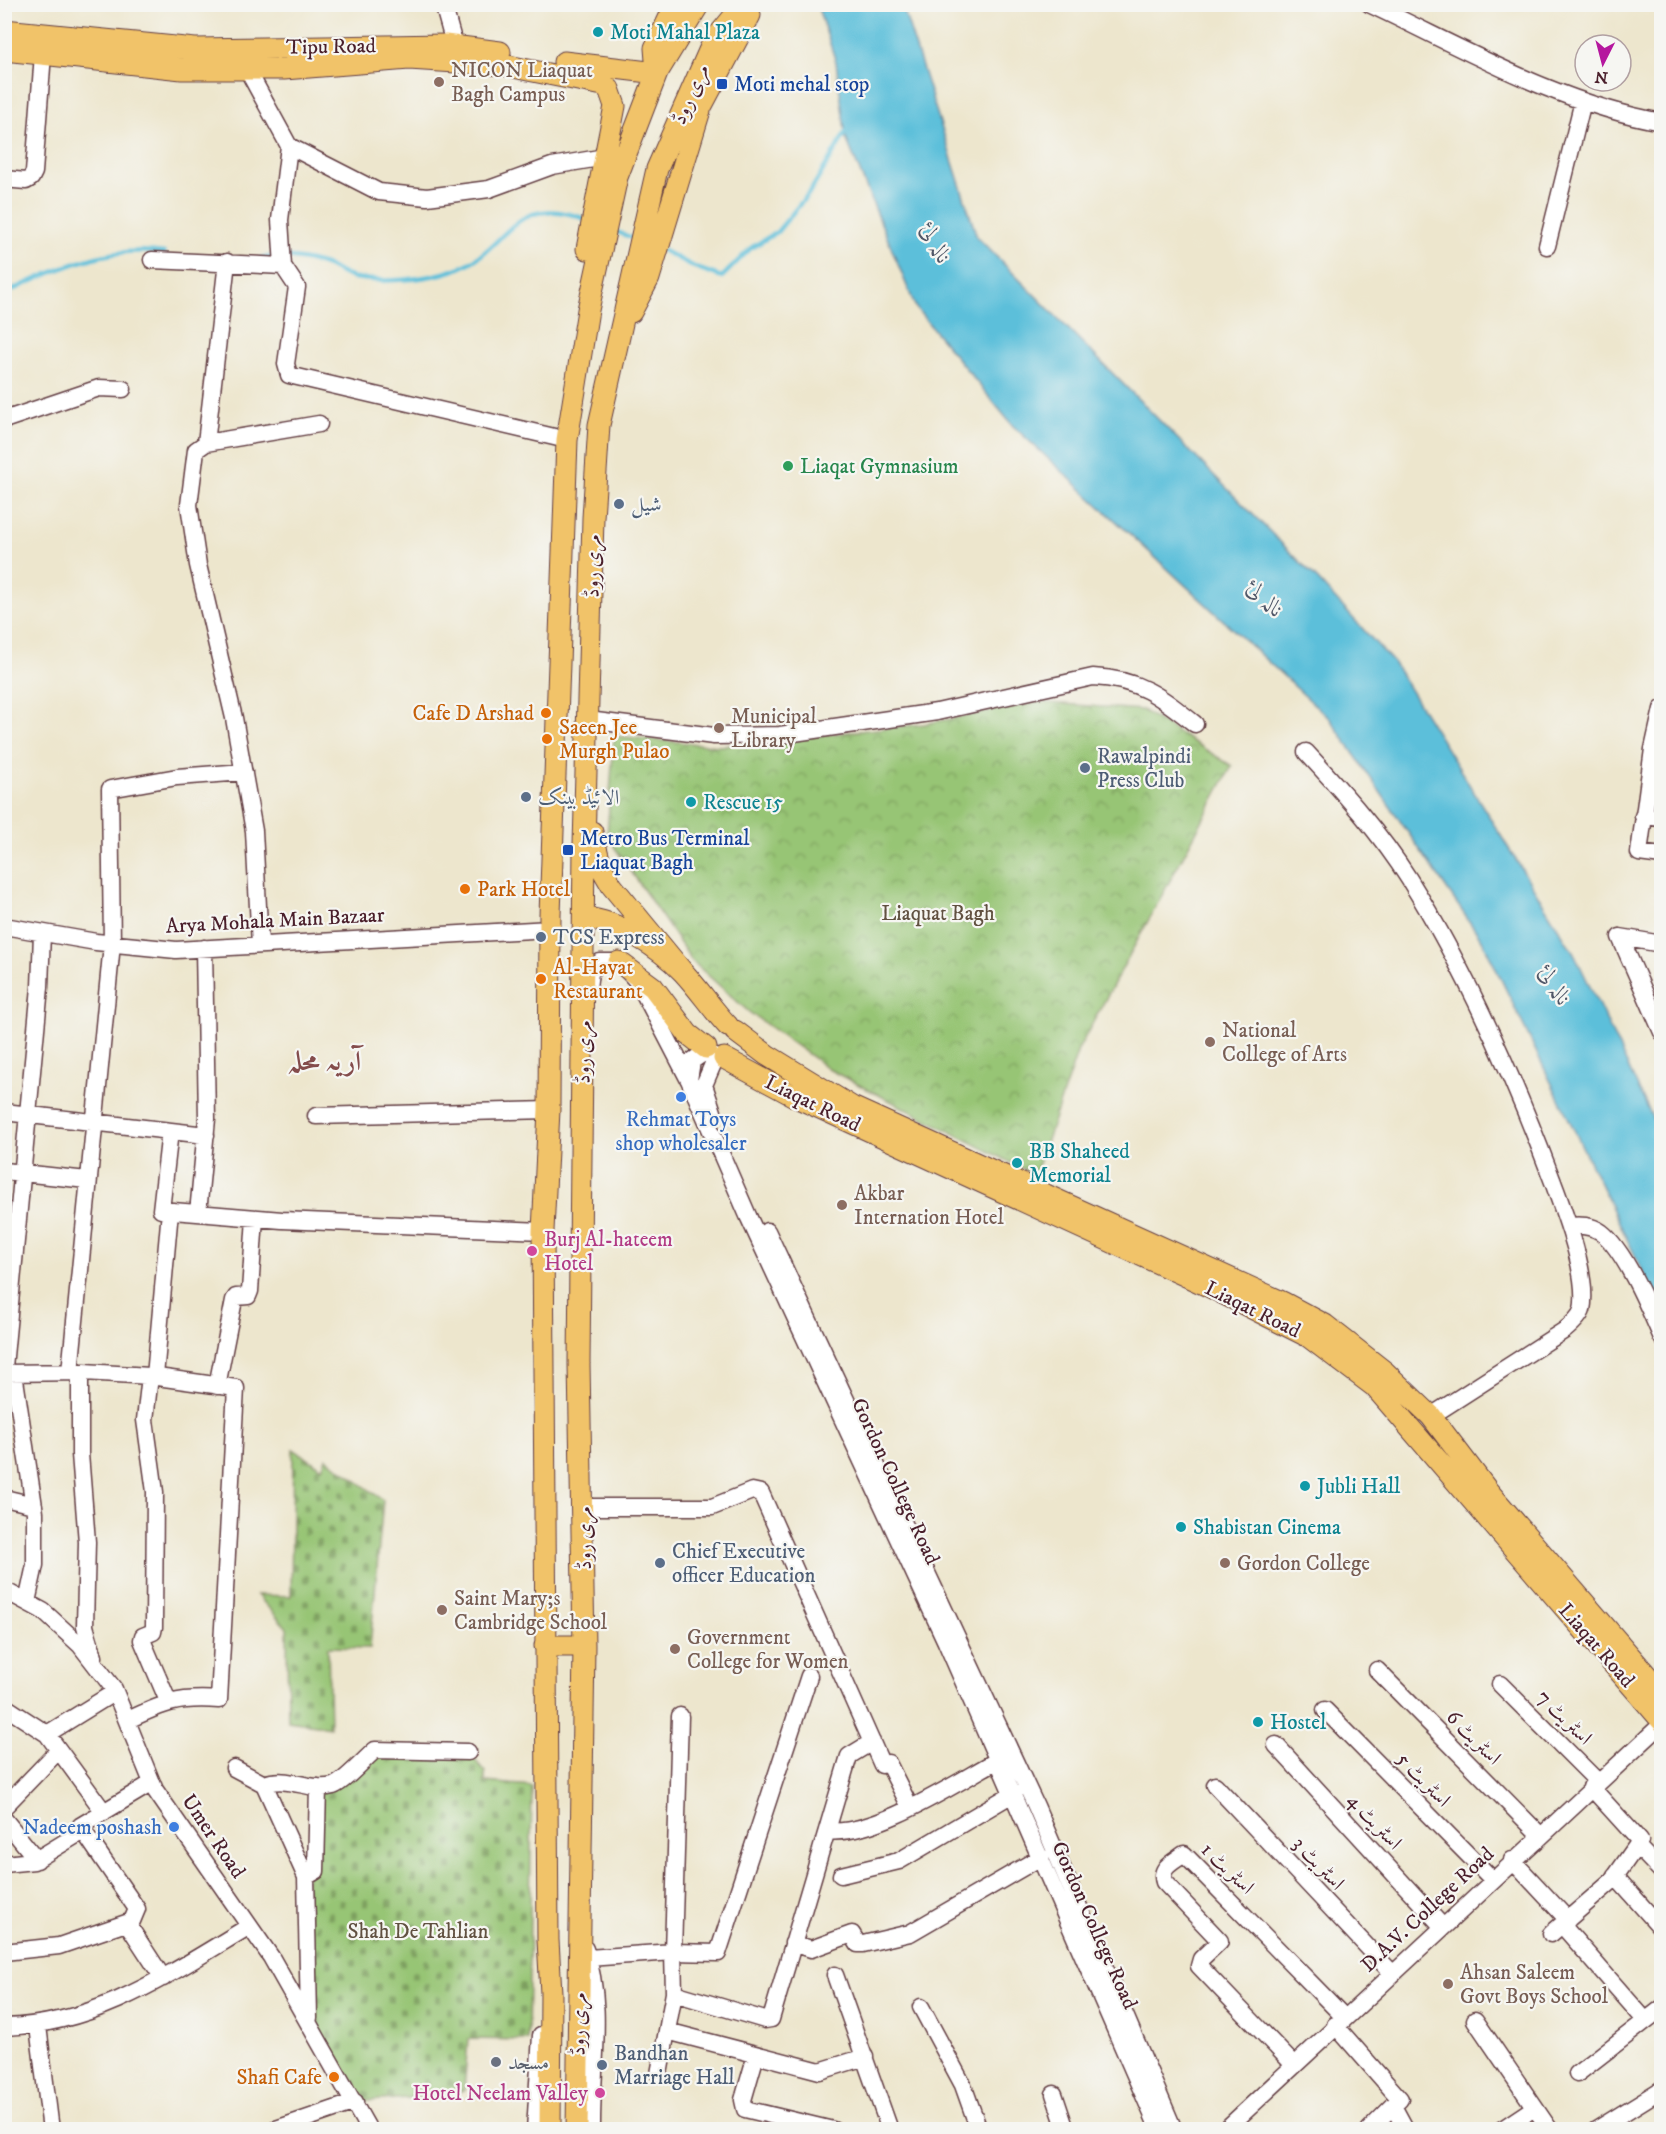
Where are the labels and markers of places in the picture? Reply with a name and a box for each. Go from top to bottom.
place label: Moti Mahal Plaza [610,20,760,46]
marker: Moti Mahal Plaza [591,25,605,39]
place label: NICON Liaquat Bagh Campus [451,58,593,108]
place label: Moti mehal stop [734,72,869,98]
marker: NICON Liaquat Bagh Campus [432,75,446,89]
marker: Moti mehal stop [715,77,729,91]
place label: Liaqat Gymnasium [800,454,959,480]
marker: Liaqat Gymnasium [781,459,795,473]
place label: شیل [631,492,662,519]
marker: شیل [612,497,626,511]
place label: Cafe D Arshad [413,701,535,727]
place label: Municipal Library [731,704,817,754]
marker: Cafe D Arshad [539,706,553,720]
place label: Saeen Jee Murgh Pulao [559,715,669,765]
marker: Municipal Library [712,721,726,735]
marker: Saeen Jee Murgh Pulao [540,732,554,746]
place label: Rawalpindi Press Club [1097,744,1191,794]
marker: Rawalpindi Press Club [1078,761,1092,775]
place label: الائیڈ بینک [538,785,619,811]
marker: الائیڈ بینک [519,790,533,804]
place label: Rescue 15 [703,790,783,816]
marker: Rescue 15 [684,795,698,809]
place label: Metro Bus Terminal Liaquat Bagh [580,826,750,876]
marker: Metro Bus Terminal Liaquat Bagh [561,843,575,857]
place label: Park Hotel [477,877,571,903]
marker: Park Hotel [458,882,472,896]
place label: TCS Express [553,925,665,951]
marker: TCS Express [534,930,548,944]
place label: Al-Hayat Restaurant [553,955,643,1005]
marker: Al-Hayat Restaurant [534,972,548,986]
place label: National College of Arts [1222,1018,1347,1068]
marker: National College of Arts [1203,1035,1217,1049]
marker: Rehmat Toys shop wholesaler [674,1090,688,1104]
place label: Rehmat Toys shop wholesaler [615,1107,747,1157]
place label: BB Shaheed Memorial [1029,1139,1130,1189]
marker: BB Shaheed Memorial [1010,1156,1024,1170]
place label: Akbar Internation Hotel [854,1181,1004,1231]
marker: Akbar Internation Hotel [835,1198,849,1212]
place label: Burj Al-hateem Hotel [544,1227,673,1277]
marker: Burj Al-hateem Hotel [525,1244,539,1258]
place label: Jubli Hall [1315,1474,1401,1500]
marker: Jubli Hall [1298,1479,1312,1493]
place label: Shabistan Cinema [1193,1515,1341,1541]
marker: Shabistan Cinema [1174,1520,1188,1534]
place label: Chief Executive officer Education [672,1539,815,1589]
place label: Gordon College [1237,1551,1370,1577]
marker: Chief Executive officer Education [653,1556,667,1570]
marker: Gordon College [1218,1556,1232,1570]
place label: Saint Mary;s Cambridge School [454,1586,608,1636]
marker: Saint Mary;s Cambridge School [435,1603,449,1617]
place label: Government College for Women [687,1625,849,1675]
marker: Government College for Women [668,1642,682,1656]
place label: Hostel [1270,1710,1327,1736]
marker: Hostel [1251,1715,1265,1729]
place label: Nadeem poshash [22,1815,162,1841]
marker: Nadeem poshash [167,1820,181,1834]
place label: Ahsan Saleem Govt Boys School [1460,1960,1609,2010]
marker: Ahsan Saleem Govt Boys School [1441,1977,1455,1991]
place label: Bandhan Marriage Hall [614,2041,735,2091]
place label: مسجد [508,2050,549,2076]
marker: مسجد [489,2055,503,2069]
marker: Bandhan Marriage Hall [595,2058,609,2072]
place label: Shafi Cafe [237,2065,322,2091]
marker: Shafi Cafe [327,2070,341,2084]
place label: Hotel Neelam Valley [412,2081,589,2107]
marker: Hotel Neelam Valley [593,2086,607,2100]

